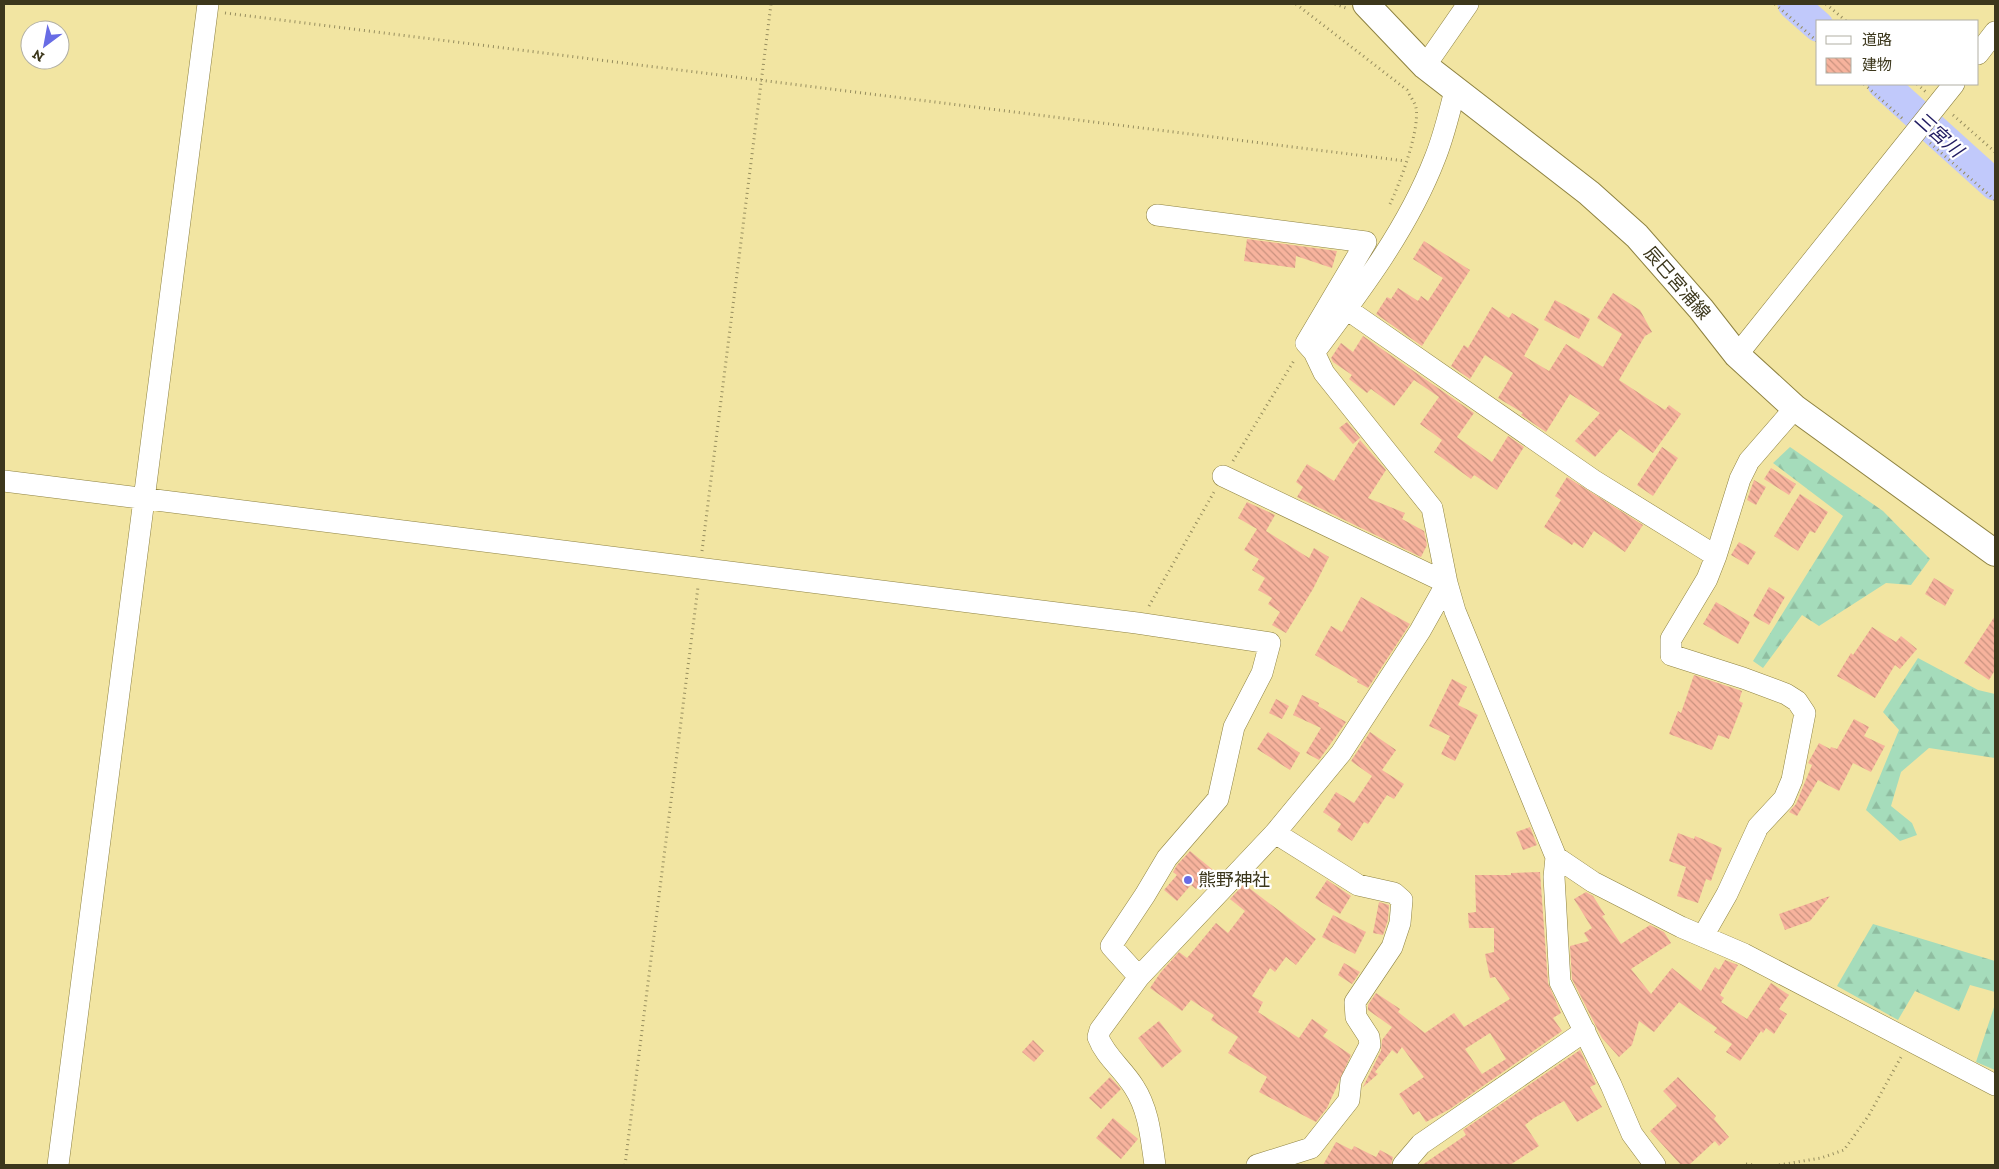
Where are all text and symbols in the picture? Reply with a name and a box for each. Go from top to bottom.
north arrow [20,20,70,70]
legend [1816,20,1979,85]
text: 道路 [1862,31,1892,49]
text: N [29,45,47,66]
text: 建物 [1862,56,1892,74]
water label: 三宮川 [1910,107,1969,163]
street label: 辰巳宮浦線 [1639,242,1715,324]
place label: 熊野神社 [1198,869,1270,891]
marker: 熊野神社 [1182,874,1194,886]

